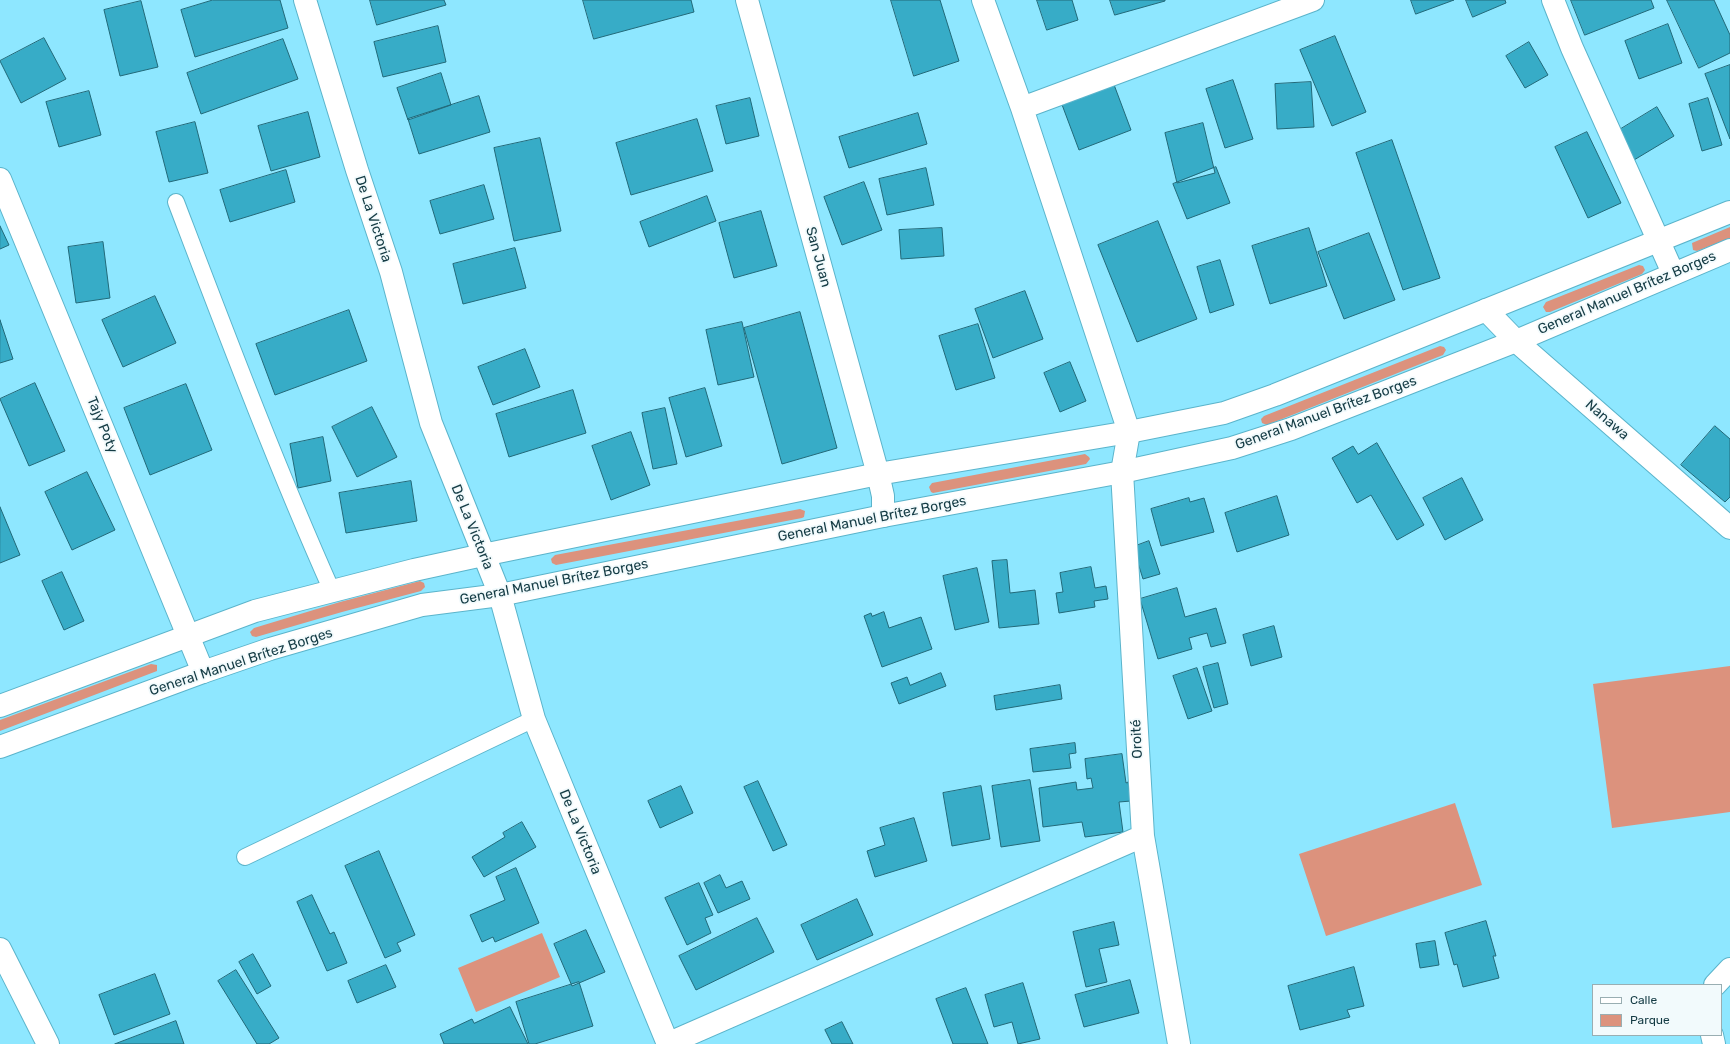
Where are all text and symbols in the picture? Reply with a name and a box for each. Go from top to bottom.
street label: De La Victoria [351,174,395,264]
street label: San Juan [802,225,834,289]
street label: General Manuel Brítez Borges [1535,248,1719,338]
street label: General Manuel Brítez Borges [1233,372,1419,454]
street label: Tajy Poty [83,394,121,456]
street label: Nanawa [1582,396,1632,444]
street label: De La Victoria [447,482,497,572]
street label: General Manuel Brítez Borges [776,492,968,546]
street label: General Manuel Brítez Borges [458,555,650,609]
street label: General Manuel Brítez Borges [147,624,335,700]
street label: Oroité [1128,719,1146,759]
street label: De La Victoria [555,787,605,877]
legend [1592,984,1722,1036]
text: Calle [1630,993,1657,1007]
text: Parque [1630,1013,1670,1027]

